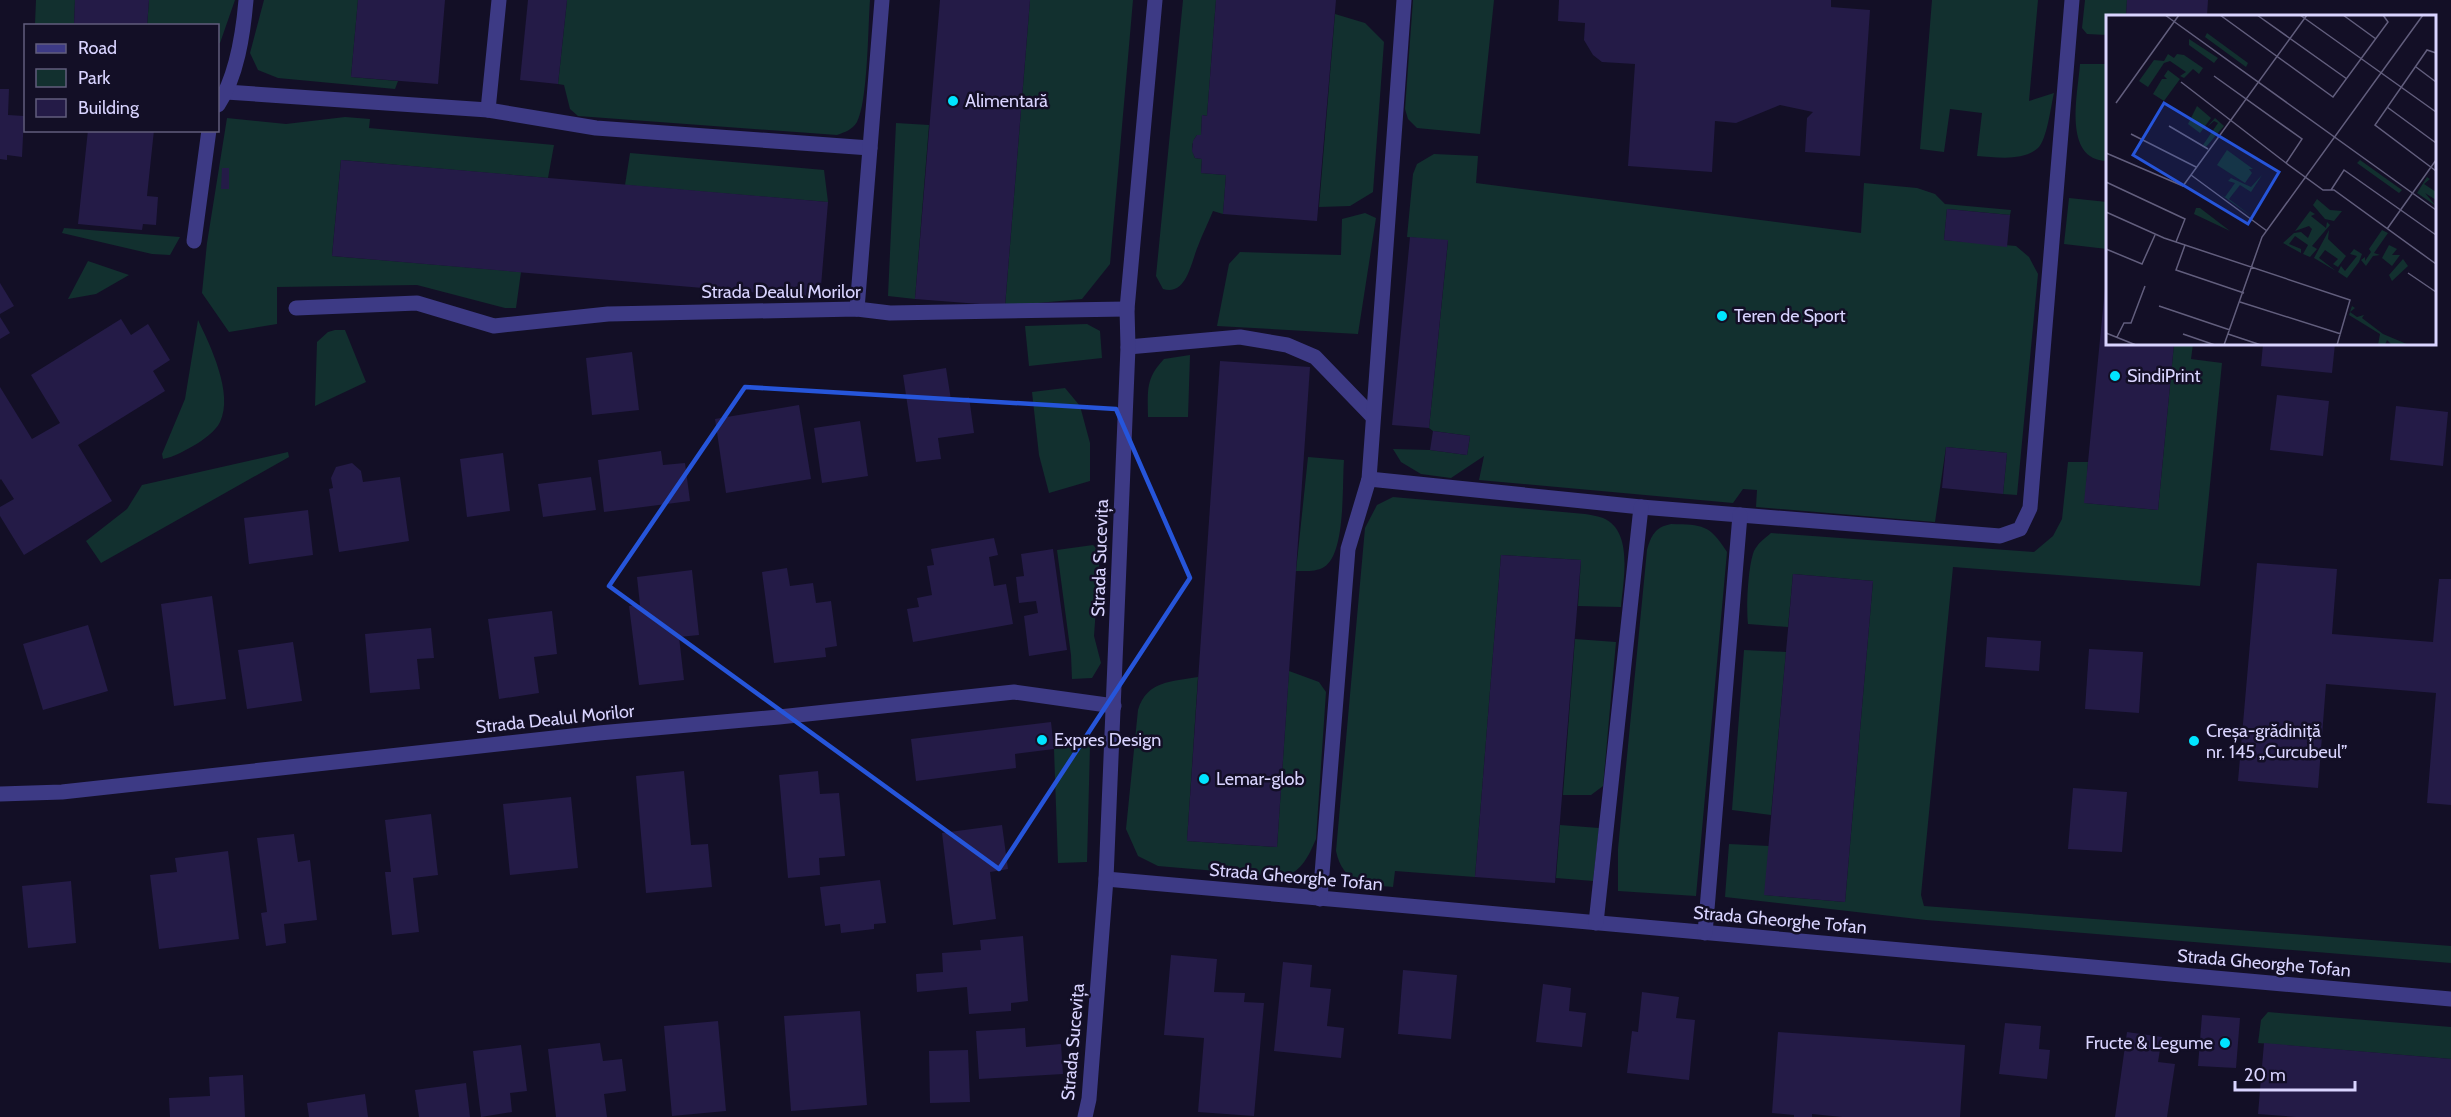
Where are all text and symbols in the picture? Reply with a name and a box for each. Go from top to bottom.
inset map [2106,15,2436,345]
legend [24,24,219,132]
text: Road [78,37,117,59]
text: Park [78,67,111,89]
place label: Alimentară [965,90,1048,112]
marker: Alimentară [946,94,960,108]
text: Building [78,97,140,119]
street label: Strada Dealul Morilor [701,281,861,303]
place label: Teren de Sport [1734,305,1846,327]
marker: Teren de Sport [1715,309,1729,323]
place label: SindiPrint [2127,365,2200,387]
marker: SindiPrint [2108,369,2122,383]
street label: Strada Sucevița [1087,499,1114,617]
street label: Strada Dealul Morilor [475,700,636,738]
place label: Creșa-grădiniță nr. 145 „Curcubeul” [2206,720,2347,763]
place label: Expres Design [1054,729,1161,751]
marker: Expres Design [1035,733,1049,747]
marker: Creșa-grădiniță nr. 145 „Curcubeul” [2187,734,2201,748]
place label: Lemar-glob [1216,768,1304,790]
marker: Lemar-glob [1197,772,1211,786]
street label: Strada Gheorghe Tofan [1208,858,1384,896]
street label: Strada Gheorghe Tofan [1692,901,1868,939]
street label: Strada Gheorghe Tofan [2176,944,2352,982]
street label: Strada Sucevița [1057,982,1090,1102]
place label: Fructe & Legume [2085,1032,2213,1054]
marker: Fructe & Legume [2218,1036,2232,1050]
scale bar [2235,1054,2355,1092]
text: 20 m [2244,1064,2286,1086]

